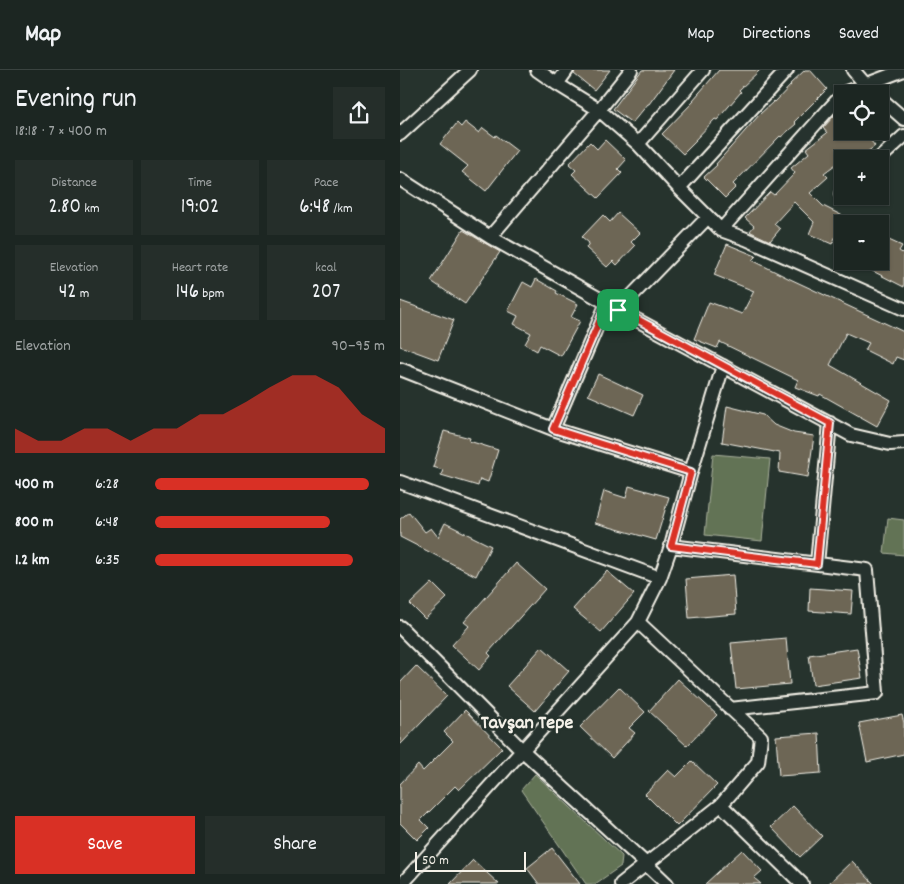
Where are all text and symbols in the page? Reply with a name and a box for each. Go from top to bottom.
text: Map [25,18,61,52]
text: Map [687,22,714,47]
text: Directions [742,22,811,47]
text: Saved [839,22,879,47]
text: Evening run [15,81,137,121]
map controls [834,85,889,270]
button: locate [834,85,889,140]
button: share [333,87,385,139]
text: 18:18 · 7 × 400 m [15,120,107,143]
button: + [834,150,889,205]
text: Distance [51,173,97,193]
text: Time [188,173,212,193]
text: Pace [314,173,338,193]
text: 2.80 [48,193,81,223]
text: 19:02 [181,193,219,223]
text: 6:48 [299,193,330,223]
text: km [81,199,100,219]
text: /km [330,199,353,219]
button: − [834,215,889,270]
text: Elevation [50,258,98,278]
text: Heart rate [172,258,228,278]
text: kcal [315,258,337,278]
text: 42 [59,278,77,308]
text: 146 [176,278,199,308]
text: 207 [312,278,340,308]
text: m [77,284,89,304]
text: bpm [199,284,224,304]
pin [597,289,639,331]
icon: arrive [604,296,632,324]
text: Elevation [15,335,71,358]
text: 90–95 m [332,335,385,358]
text: 400 m [15,473,54,496]
text: 6:28 [95,473,119,496]
text: 800 m [15,511,54,534]
text: 6:48 [95,511,119,534]
text: 1.2 km [15,549,49,572]
text: 6:35 [95,549,120,572]
district label: Tavşan Tepe [481,710,573,738]
button: Save [15,816,195,874]
button: Share [205,816,385,874]
scale bar [415,849,526,872]
text: 50 m [422,851,449,871]

